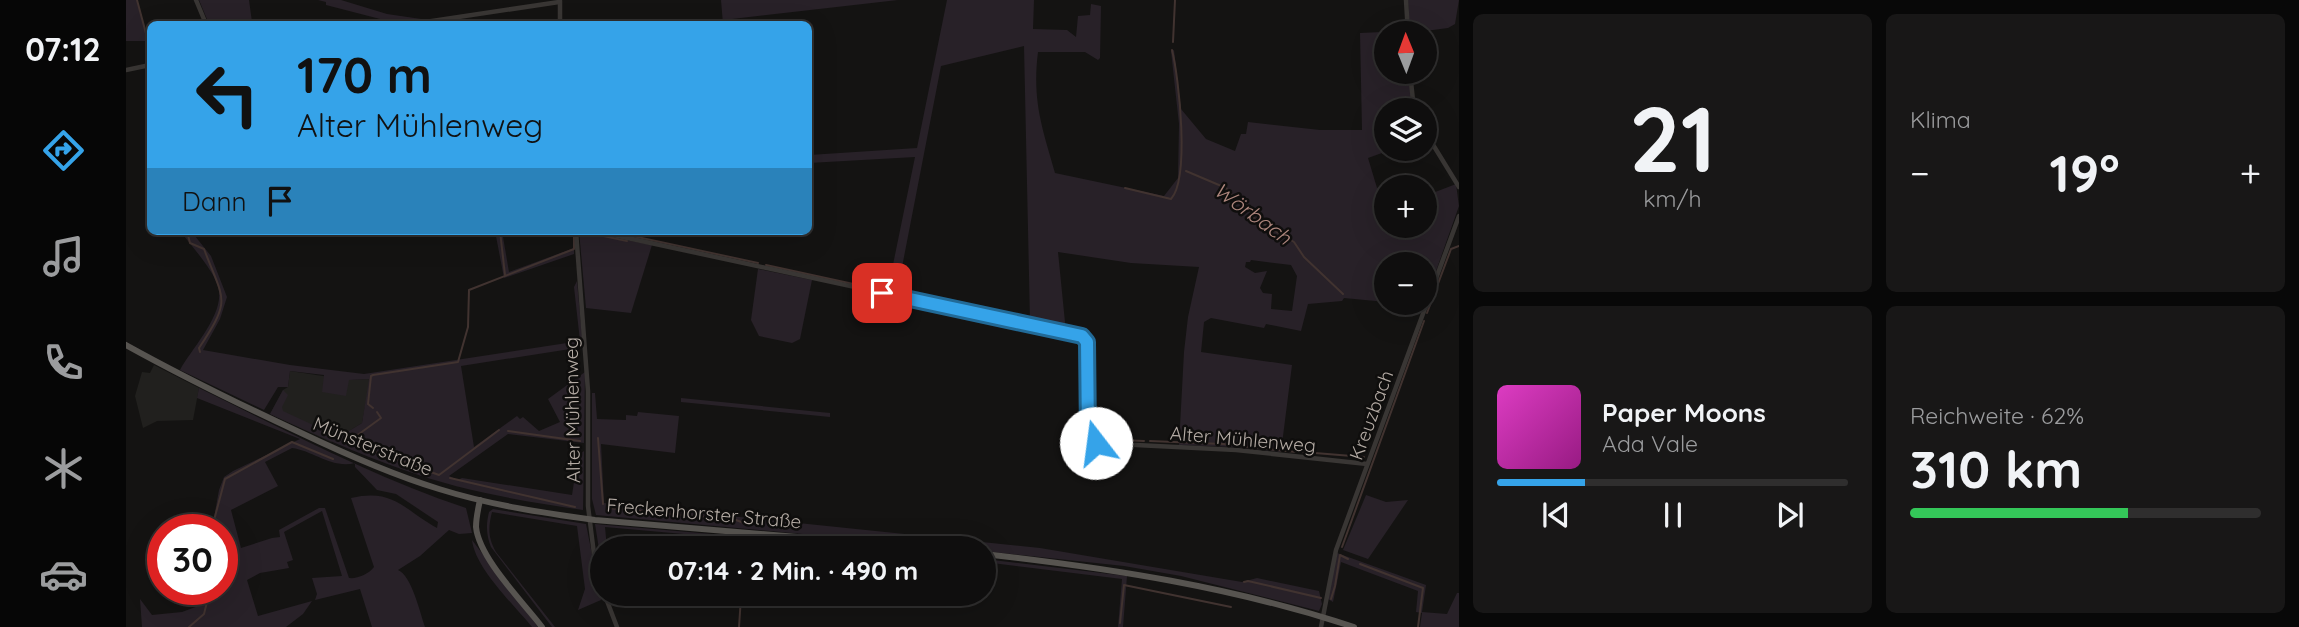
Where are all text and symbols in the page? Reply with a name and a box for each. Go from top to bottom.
north arrow [1374,21,1437,84]
map controls [1374,21,1437,315]
text: 07:12 [25,29,101,69]
text: 170 m [297,44,432,105]
icon: left [182,49,273,140]
text: 21 [1629,81,1716,195]
button: layers [1374,98,1437,161]
text: Alter Mühlenweg [297,105,543,145]
text: Klima [1910,105,1971,134]
icon: directions [39,126,88,175]
text: 19° [2050,140,2120,205]
text: − [1910,149,1930,197]
text: + [2240,149,2261,197]
button: + [1374,175,1437,238]
water label: Wörbach [1209,176,1298,250]
icon: arrive [261,182,299,220]
text: km/h [1643,184,1702,213]
text: Dann [182,185,247,218]
icon: music [39,232,88,281]
button: − [1374,252,1437,315]
pin [852,263,912,323]
icon: arrive [863,274,901,312]
street label: Alter Mühlenweg [559,337,585,483]
icon: phone [39,338,88,387]
street label: Kreuzbach [1344,367,1398,463]
text: Paper Moons [1602,396,1766,429]
text: Reichweite · 62% [1910,401,2084,430]
position arrow [1059,406,1133,480]
street label: Münsterstraße [310,411,436,481]
street label: Alter Mühlenweg [1169,421,1317,457]
text: Ada Vale [1602,429,1698,458]
text: 310 km [1910,436,2082,501]
icon: climate [39,444,88,493]
street label: Freckenhorster Straße [606,493,802,533]
icon: previous [1537,496,1575,534]
icon: pause [1654,496,1692,534]
icon: next [1771,496,1809,534]
speed limit sign: 30 [147,514,238,605]
icon: car [39,550,88,599]
text: 07:14 · 2 Min. · 490 m [668,554,918,587]

